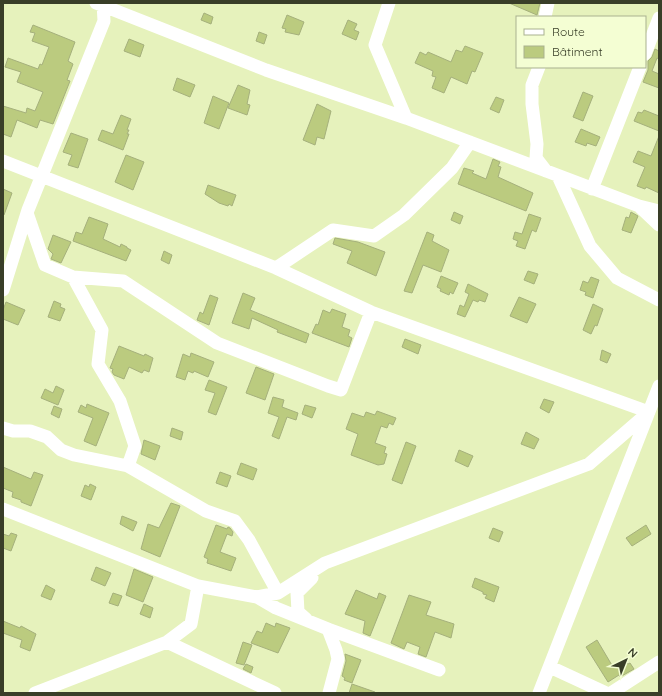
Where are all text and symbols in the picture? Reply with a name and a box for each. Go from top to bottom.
legend [516,16,646,68]
text: Route [552,24,585,39]
text: Bâtiment [552,44,602,59]
north arrow [606,640,646,680]
text: N [625,645,641,661]

